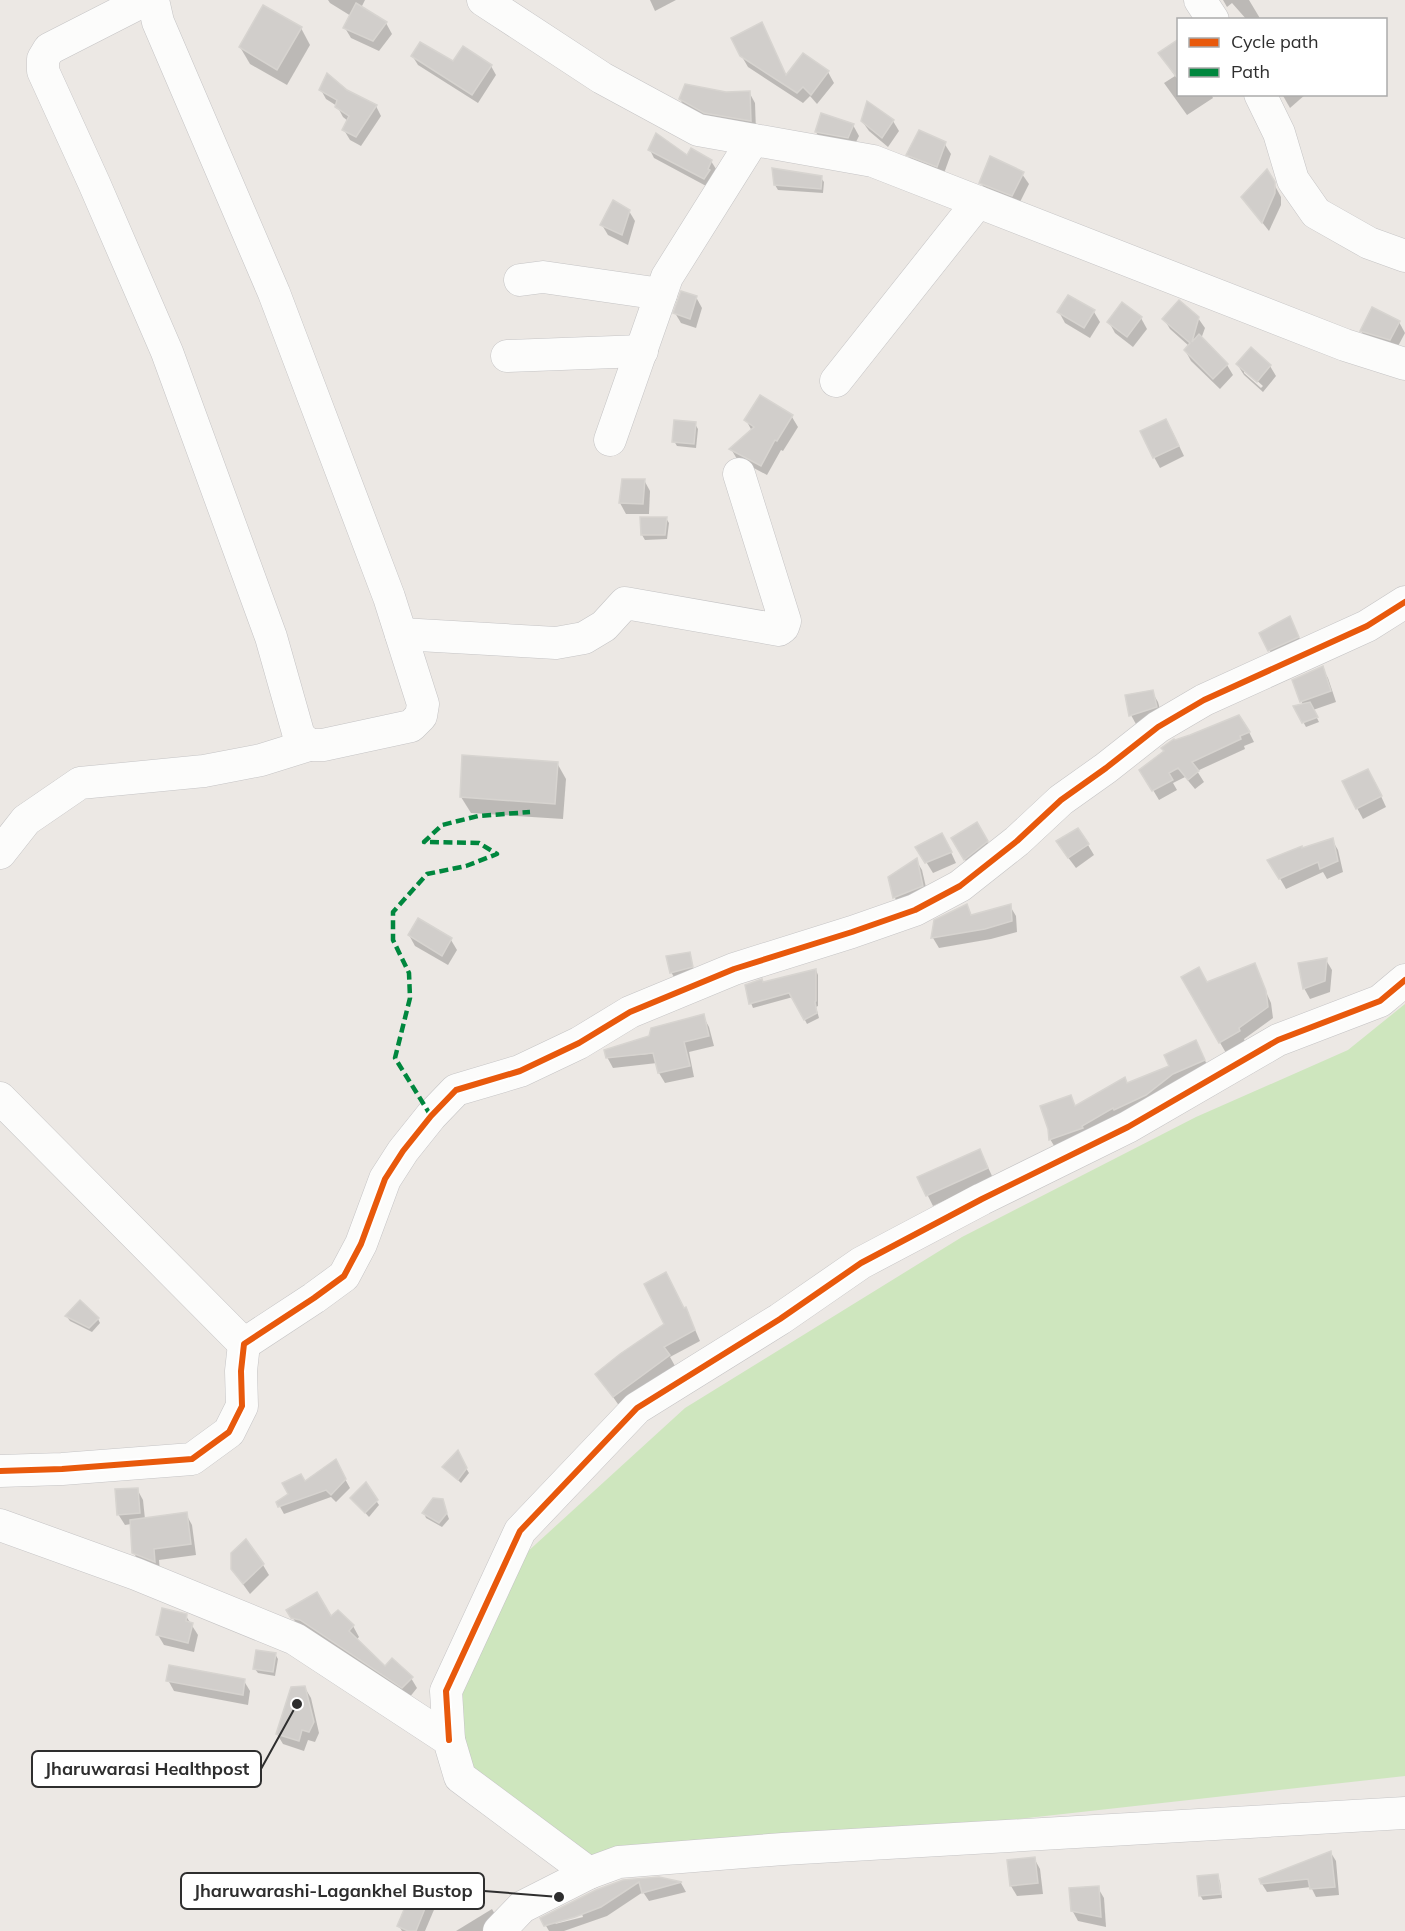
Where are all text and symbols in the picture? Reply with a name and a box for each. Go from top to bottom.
legend [1177,18,1387,96]
text: Cycle path [1231,30,1318,53]
text: Path [1231,60,1270,83]
callout: Jharuwarasi Healthpost [32,1751,261,1787]
text: Jharuwarasi Healthpost [45,1757,250,1780]
callout: Jharuwarashi-Lagankhel Bustop [181,1873,484,1909]
text: Jharuwarashi-Lagankhel Bustop [193,1879,473,1902]

